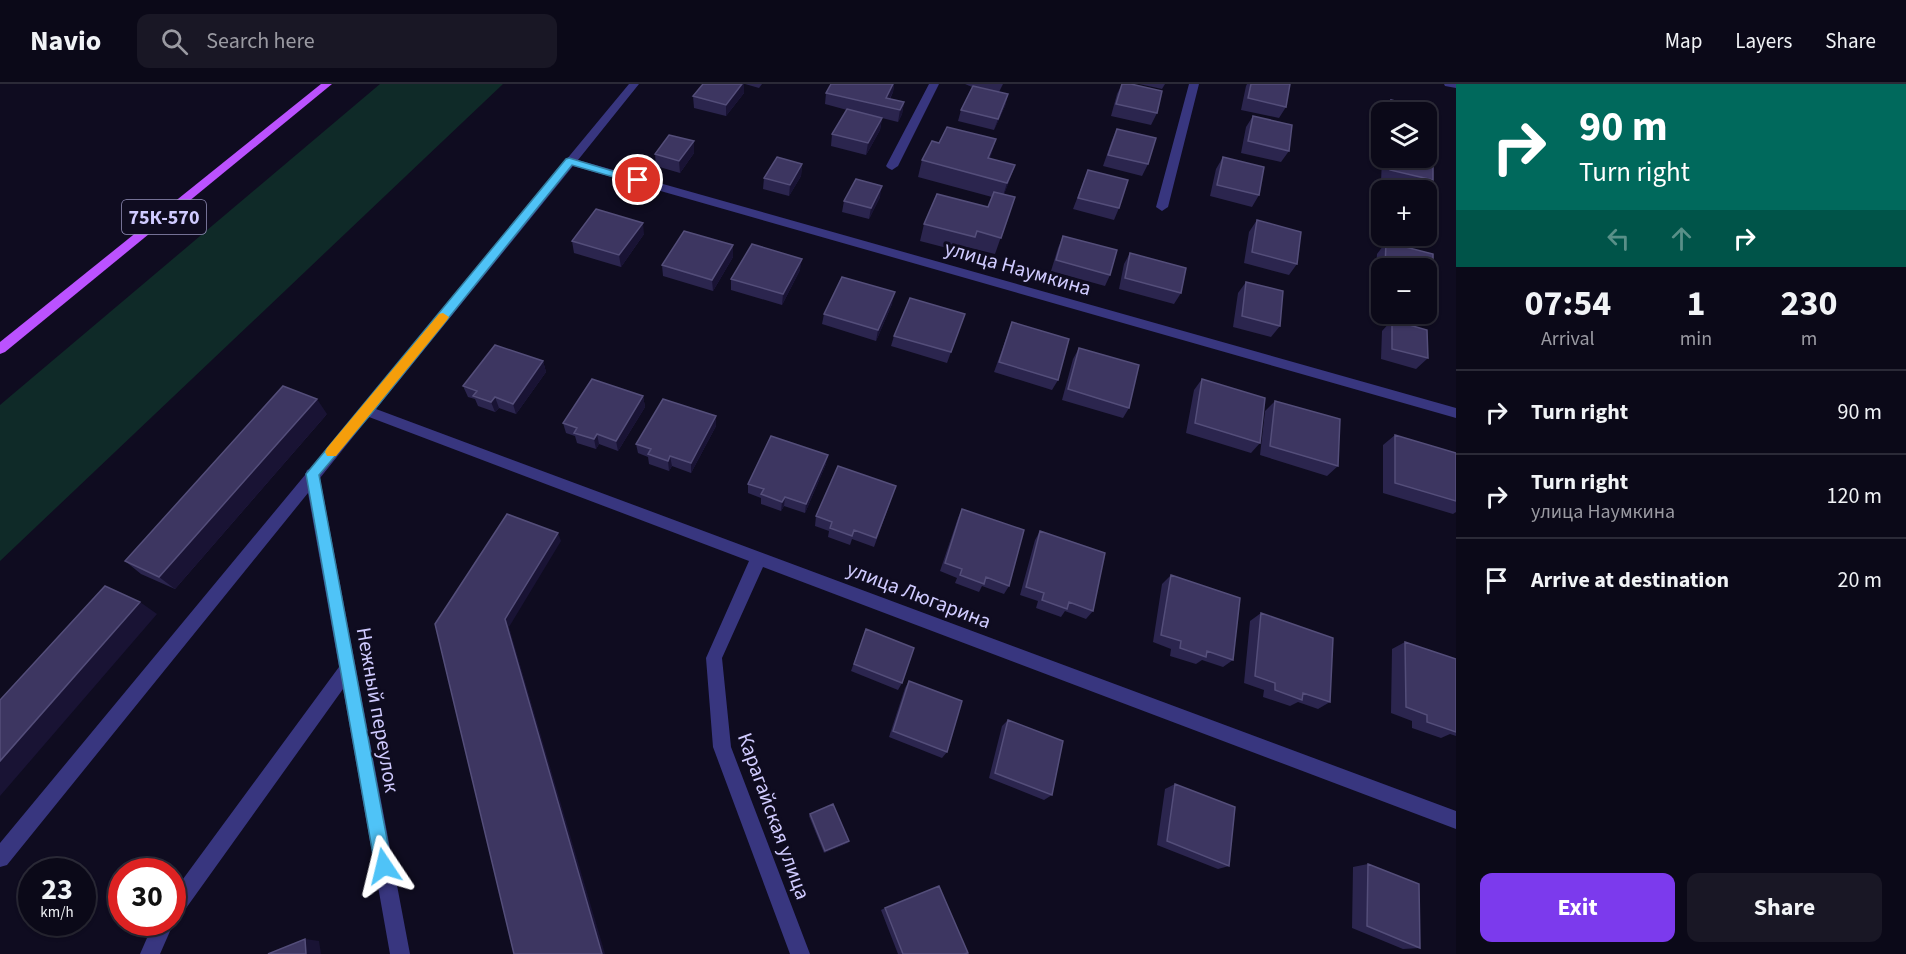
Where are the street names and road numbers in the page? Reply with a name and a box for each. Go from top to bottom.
road number: 75К-570 [122,200,206,234]
street label: улица Наумкина [941,233,1095,303]
street label: улица Люгарина [842,554,996,636]
street label: Нежный переулок [349,625,407,796]
street label: Карагайская улица [730,728,818,904]

